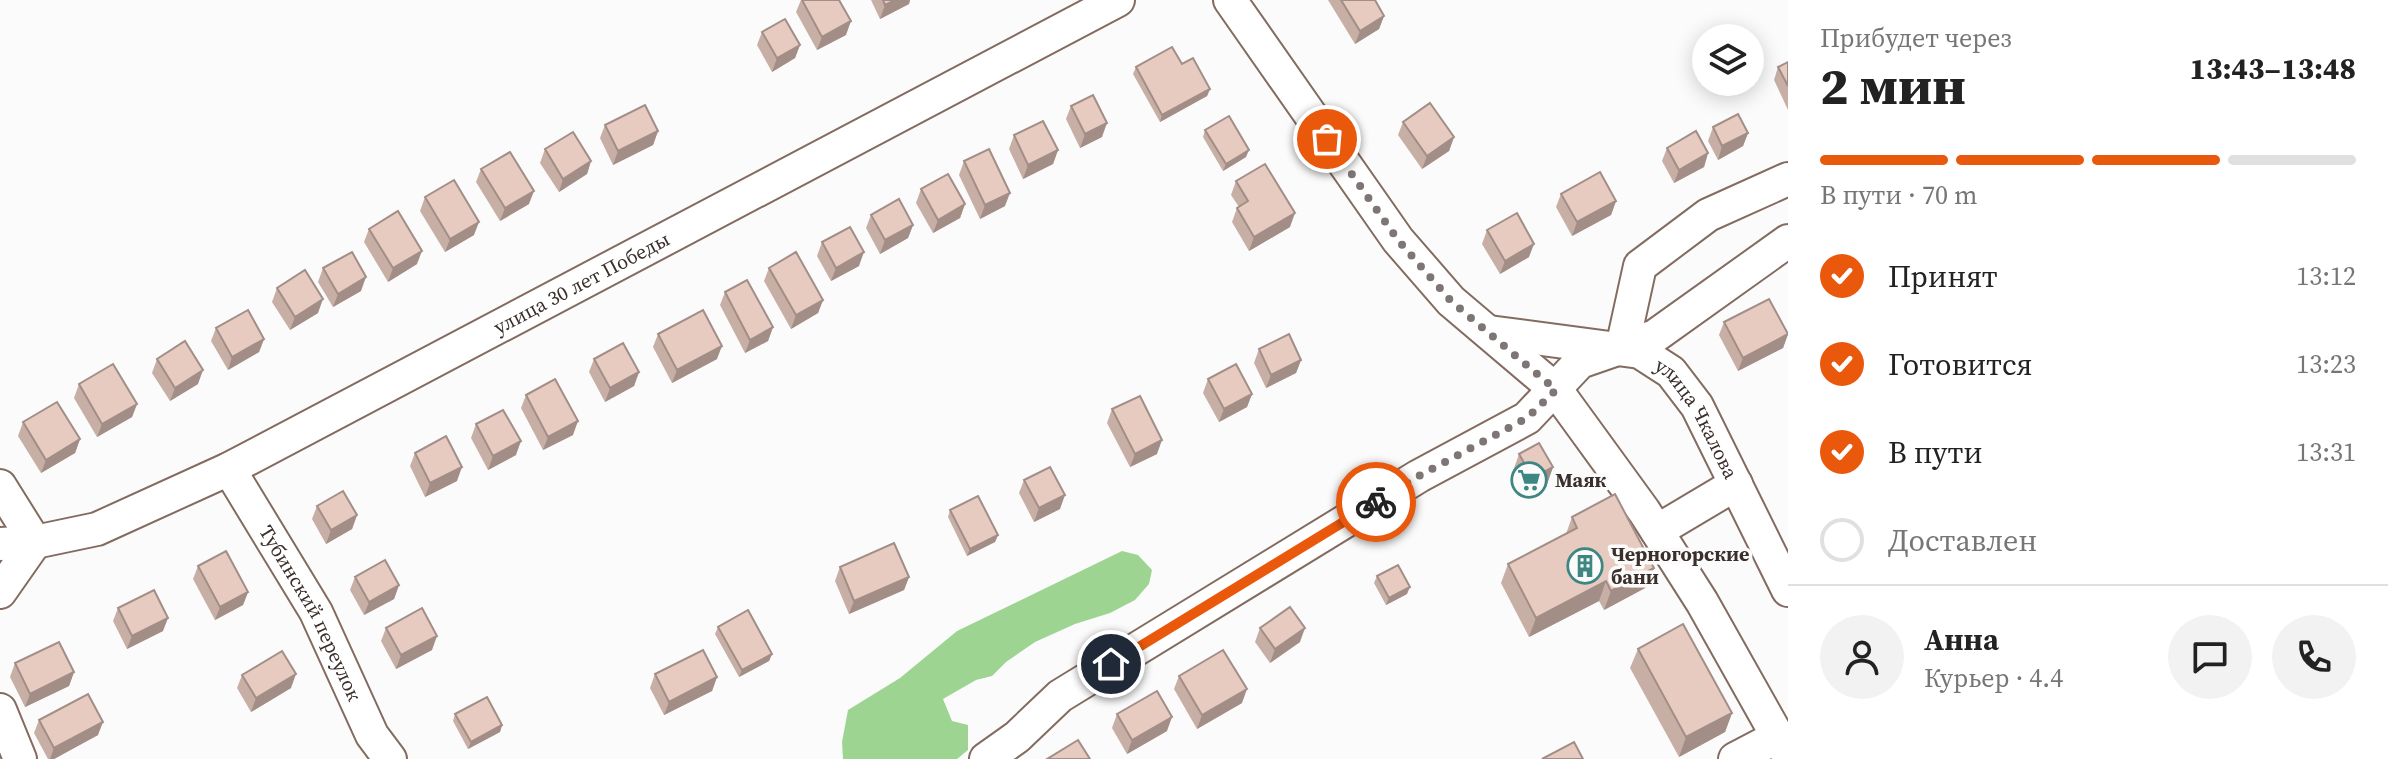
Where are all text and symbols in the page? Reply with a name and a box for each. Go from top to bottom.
text: Прибудет через [1820,20,2012,56]
map controls [1692,24,1764,96]
button: layers [1692,24,1764,96]
text: 13:43–13:48 [2189,48,2356,89]
text: 2 мин [1820,50,1966,121]
pin [1293,105,1361,173]
icon: bag [1305,117,1349,161]
text: В пути · 70 m [1820,177,1977,213]
street label: улица 30 лет Победы [489,225,675,341]
icon: check [1820,254,1864,298]
text: Принят [1888,256,1998,297]
text: 13:12 [2296,258,2356,294]
icon: check [1820,342,1864,386]
text: Готовится [1888,344,2032,385]
text: 13:23 [2296,346,2356,382]
street label: улица Чкалова [1649,351,1745,484]
icon: check [1820,430,1864,474]
text: В пути [1888,432,1983,473]
text: 13:31 [2296,434,2356,470]
supermarket icon: Маяк [1510,461,1548,499]
courier [1336,462,1416,542]
place label: Маяк [1555,466,1607,494]
icon: bike [1354,480,1398,524]
street label: Тубинский переулок [252,520,369,706]
text: Доставлен [1888,520,2037,561]
place label: Черногорские бани [1611,540,1750,591]
building icon: Черногорские бани [1566,547,1604,585]
button: person [1820,615,1904,699]
button: chat [2168,615,2252,699]
button: phone [2272,615,2356,699]
text: Анна [1924,619,1999,660]
pin [1077,630,1145,698]
icon: home [1089,642,1133,686]
text: Курьер · 4.4 [1924,660,2063,696]

